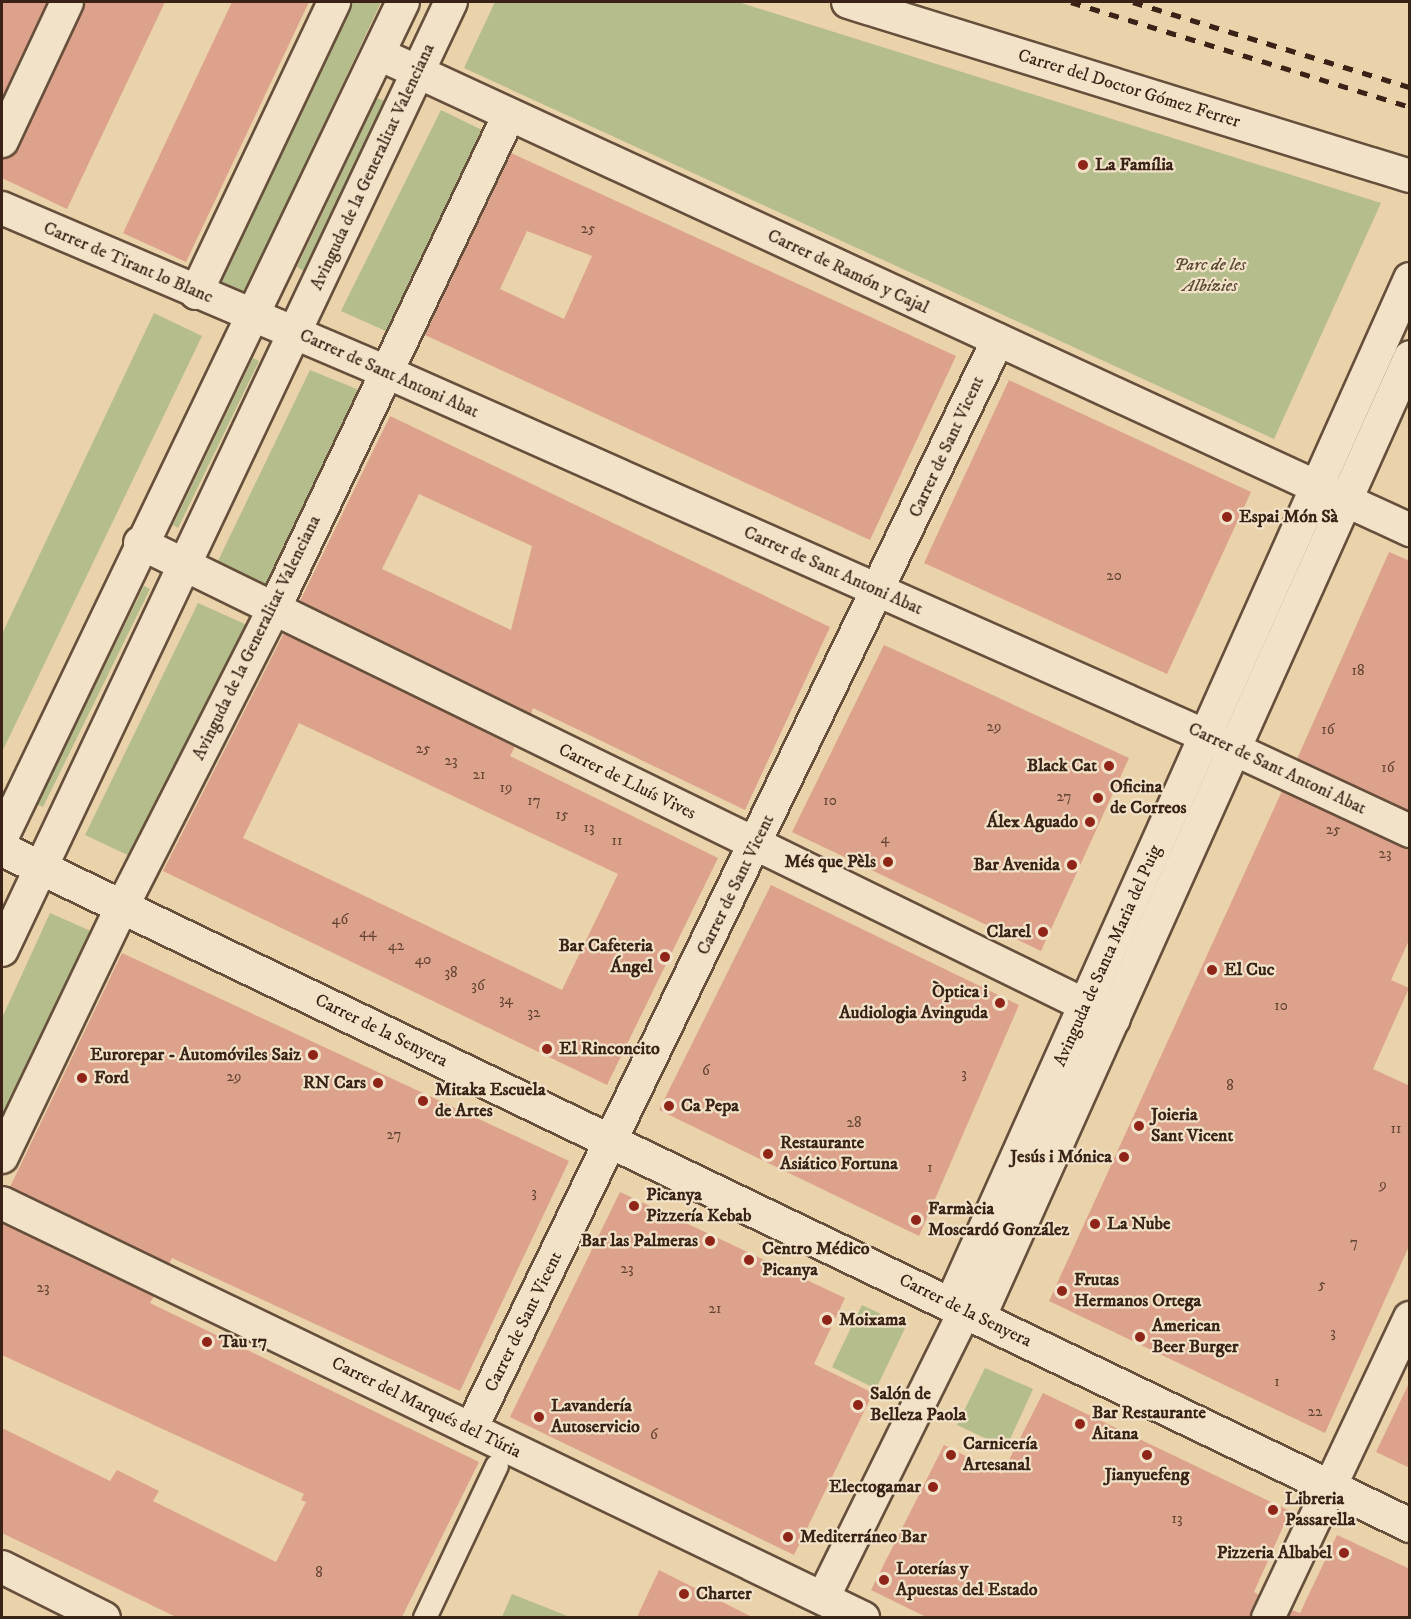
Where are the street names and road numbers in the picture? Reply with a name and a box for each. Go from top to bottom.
street label: Avinguda de la Generalitat Valenciana [306,40,440,294]
street label: Carrer del Doctor Gómez Ferrer [1015,45,1243,133]
street label: Carrer de Tirant lo Blanc [40,217,216,309]
street label: Carrer de Ramón y Cajal [764,225,932,319]
street label: Carrer de Sant Antoni Abat [296,325,482,423]
street label: Carrer de Sant Vicent [905,373,989,521]
street label: Avinguda de la Generalitat Valenciana [188,512,326,764]
street label: Carrer de Sant Antoni Abat [740,522,926,620]
street label: Carrer de Sant Antoni Abat [1185,718,1369,820]
street label: Carrer de Lluís Vives [555,739,699,825]
street label: Carrer de Sant Vicent [693,811,779,959]
street label: Avinguda de Santa Maria del Puig [1049,842,1167,1070]
street label: Carrer de la Senyera [311,990,451,1072]
street label: Carrer de Sant Vicent [481,1248,567,1396]
street label: Carrer de la Senyera [895,1270,1035,1352]
street label: Carrer del Marqués del Túria [328,1353,524,1463]

